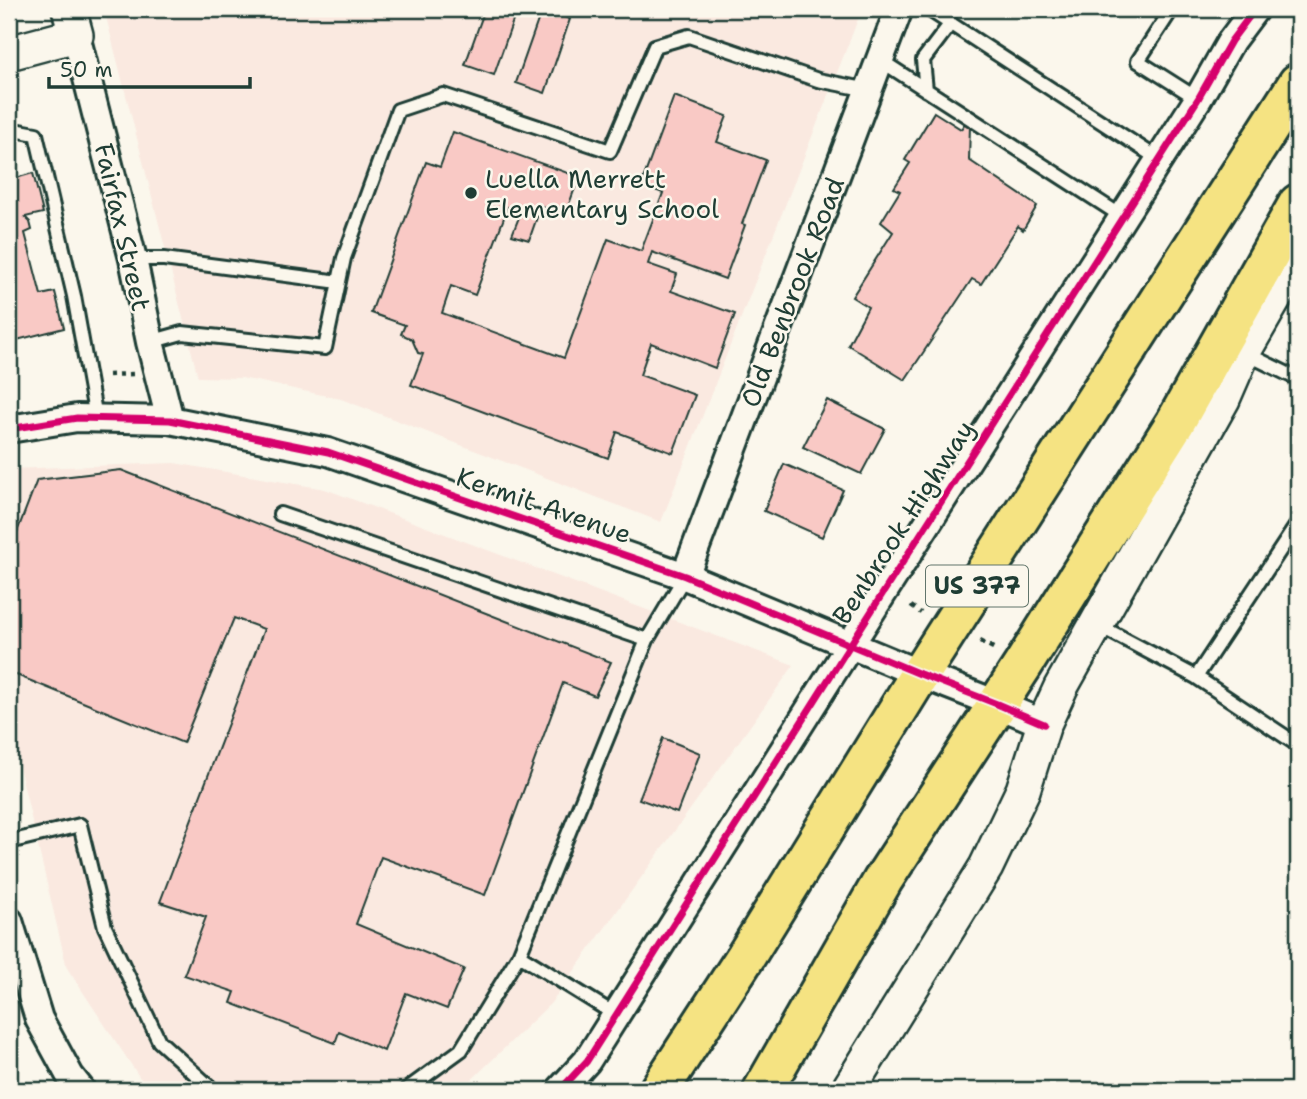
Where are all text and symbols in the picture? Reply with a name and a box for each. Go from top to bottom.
scale bar [49,46,250,90]
text: 50 m [60,56,113,84]
street label: Fairfax Street [87,140,159,314]
place label: Luella Merrett Elementary School [485,161,719,226]
street label: Old Benbrook Road [732,172,852,412]
marker: Luella Merrett Elementary School [463,185,479,201]
street label: Benbrook Highway [824,413,982,631]
street label: Kermit Avenue [452,459,636,551]
road number: US 377 [926,566,1028,606]

